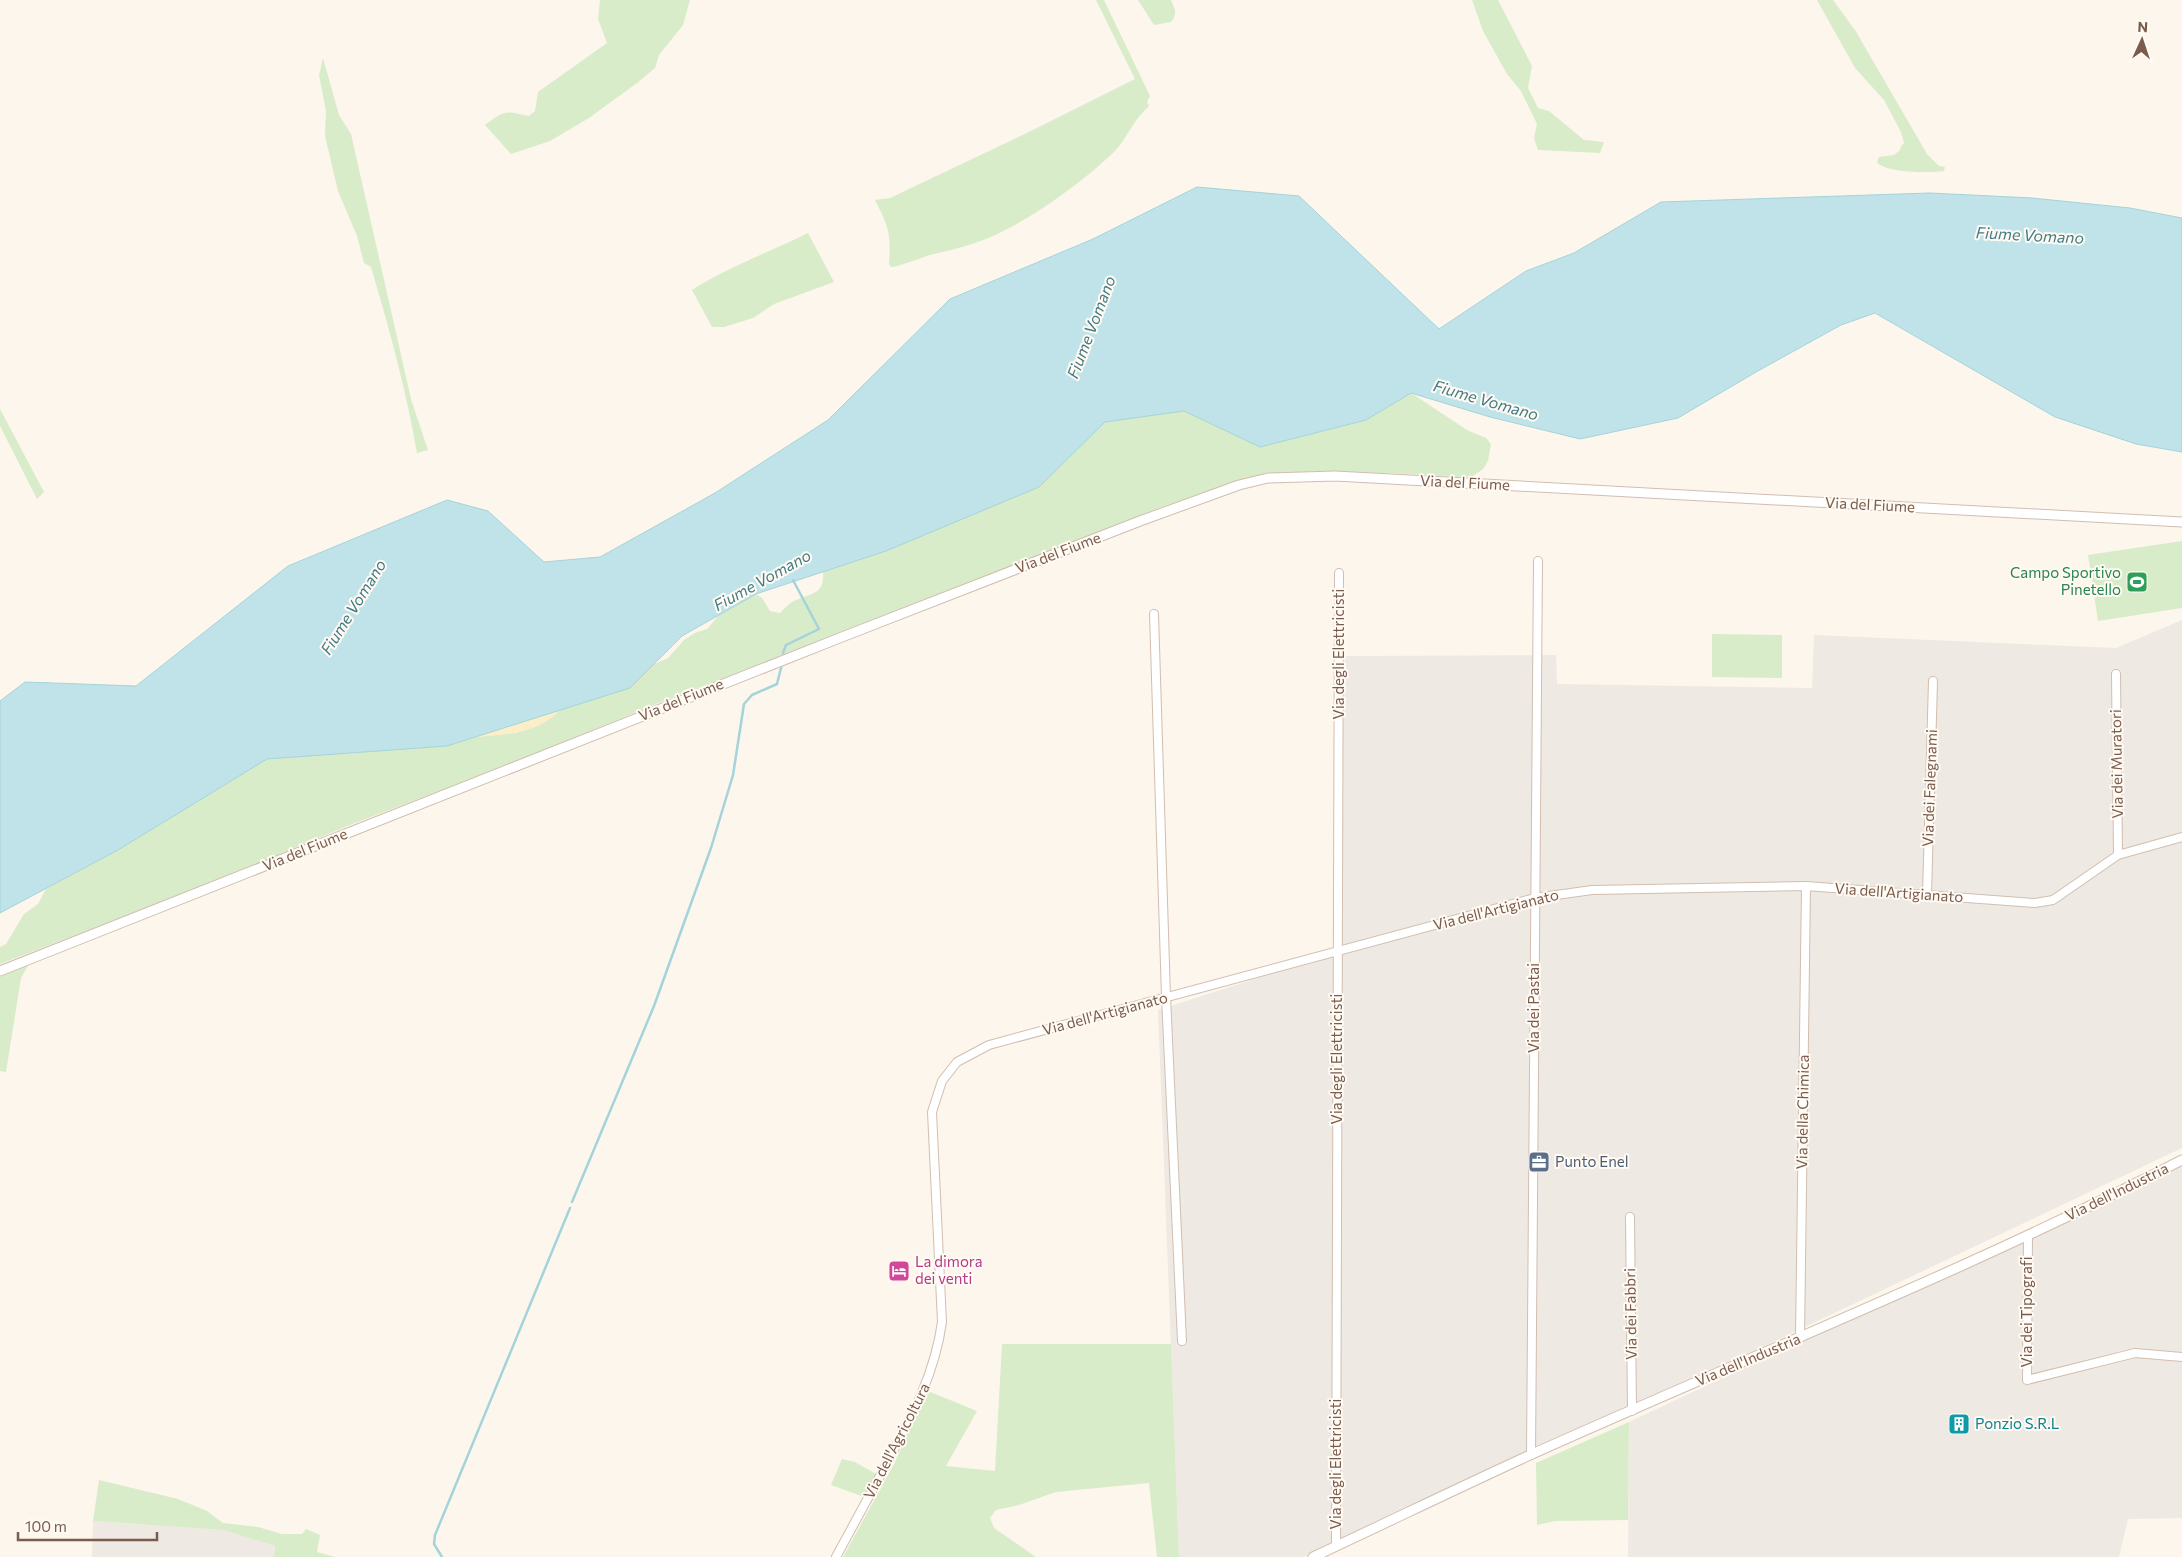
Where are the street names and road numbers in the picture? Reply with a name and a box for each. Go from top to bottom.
street label: Via del Fiume [1420,471,1511,493]
street label: Via del Fiume [1825,493,1916,515]
street label: Via del Fiume [1012,528,1103,577]
street label: Via degli Elettricisti [1329,589,1347,719]
street label: Via del Fiume [636,674,726,724]
street label: Via dei Muratori [2106,709,2126,819]
street label: Via dei Falegnami [1918,729,1940,847]
street label: Via del Fiume [260,824,350,874]
street label: Via dell'Artigianato [1834,879,1964,905]
street label: Via dell'Artigianato [1431,885,1560,933]
street label: Via dei Pastai [1524,963,1542,1053]
street label: Via dell'Artigianato [1040,988,1169,1038]
street label: Via degli Elettricisti [1327,994,1345,1124]
street label: Via della Chimica [1792,1054,1812,1169]
street label: Via dell'Industria [2062,1158,2171,1224]
street label: Via dei Tipografi [2017,1256,2035,1368]
street label: Via dei Fabbri [1620,1268,1640,1360]
street label: Via dell'Industria [1692,1329,1803,1389]
street label: Via dell'Agricoltura [859,1380,933,1502]
street label: Via degli Elettricisti [1326,1399,1344,1529]

